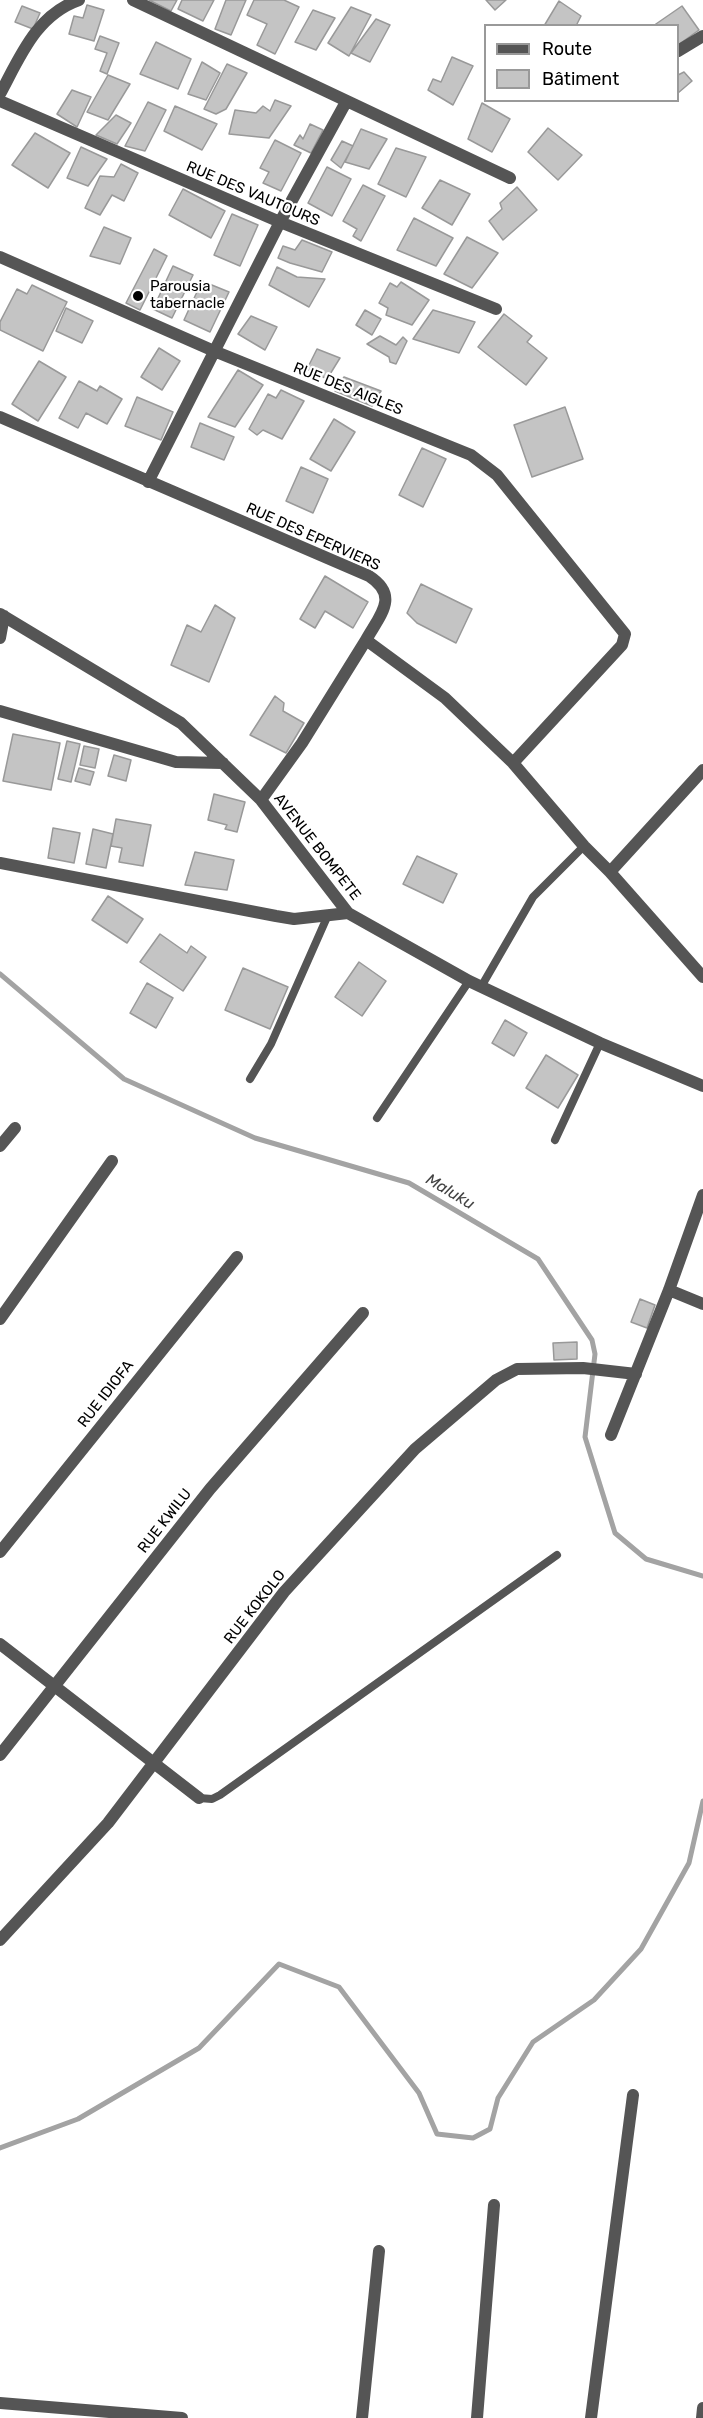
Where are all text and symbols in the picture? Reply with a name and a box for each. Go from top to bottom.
legend [484,24,679,102]
text: Route [542,38,592,60]
text: Bâtiment [542,68,619,90]
street label: RUE DES VAUTOURS [184,158,322,230]
place label: Parousia tabernacle [150,278,225,313]
marker: Parousia tabernacle [131,289,145,303]
street label: RUE DES AIGLES [290,359,406,419]
street label: RUE DES EPERVIERS [243,499,383,575]
street label: AVENUE BOMPETE [270,790,364,904]
water label: Maluku [422,1170,478,1214]
street label: RUE IDIOFA [74,1357,138,1431]
street label: RUE KWILU [134,1485,196,1557]
street label: RUE KOKOLO [221,1566,289,1648]

